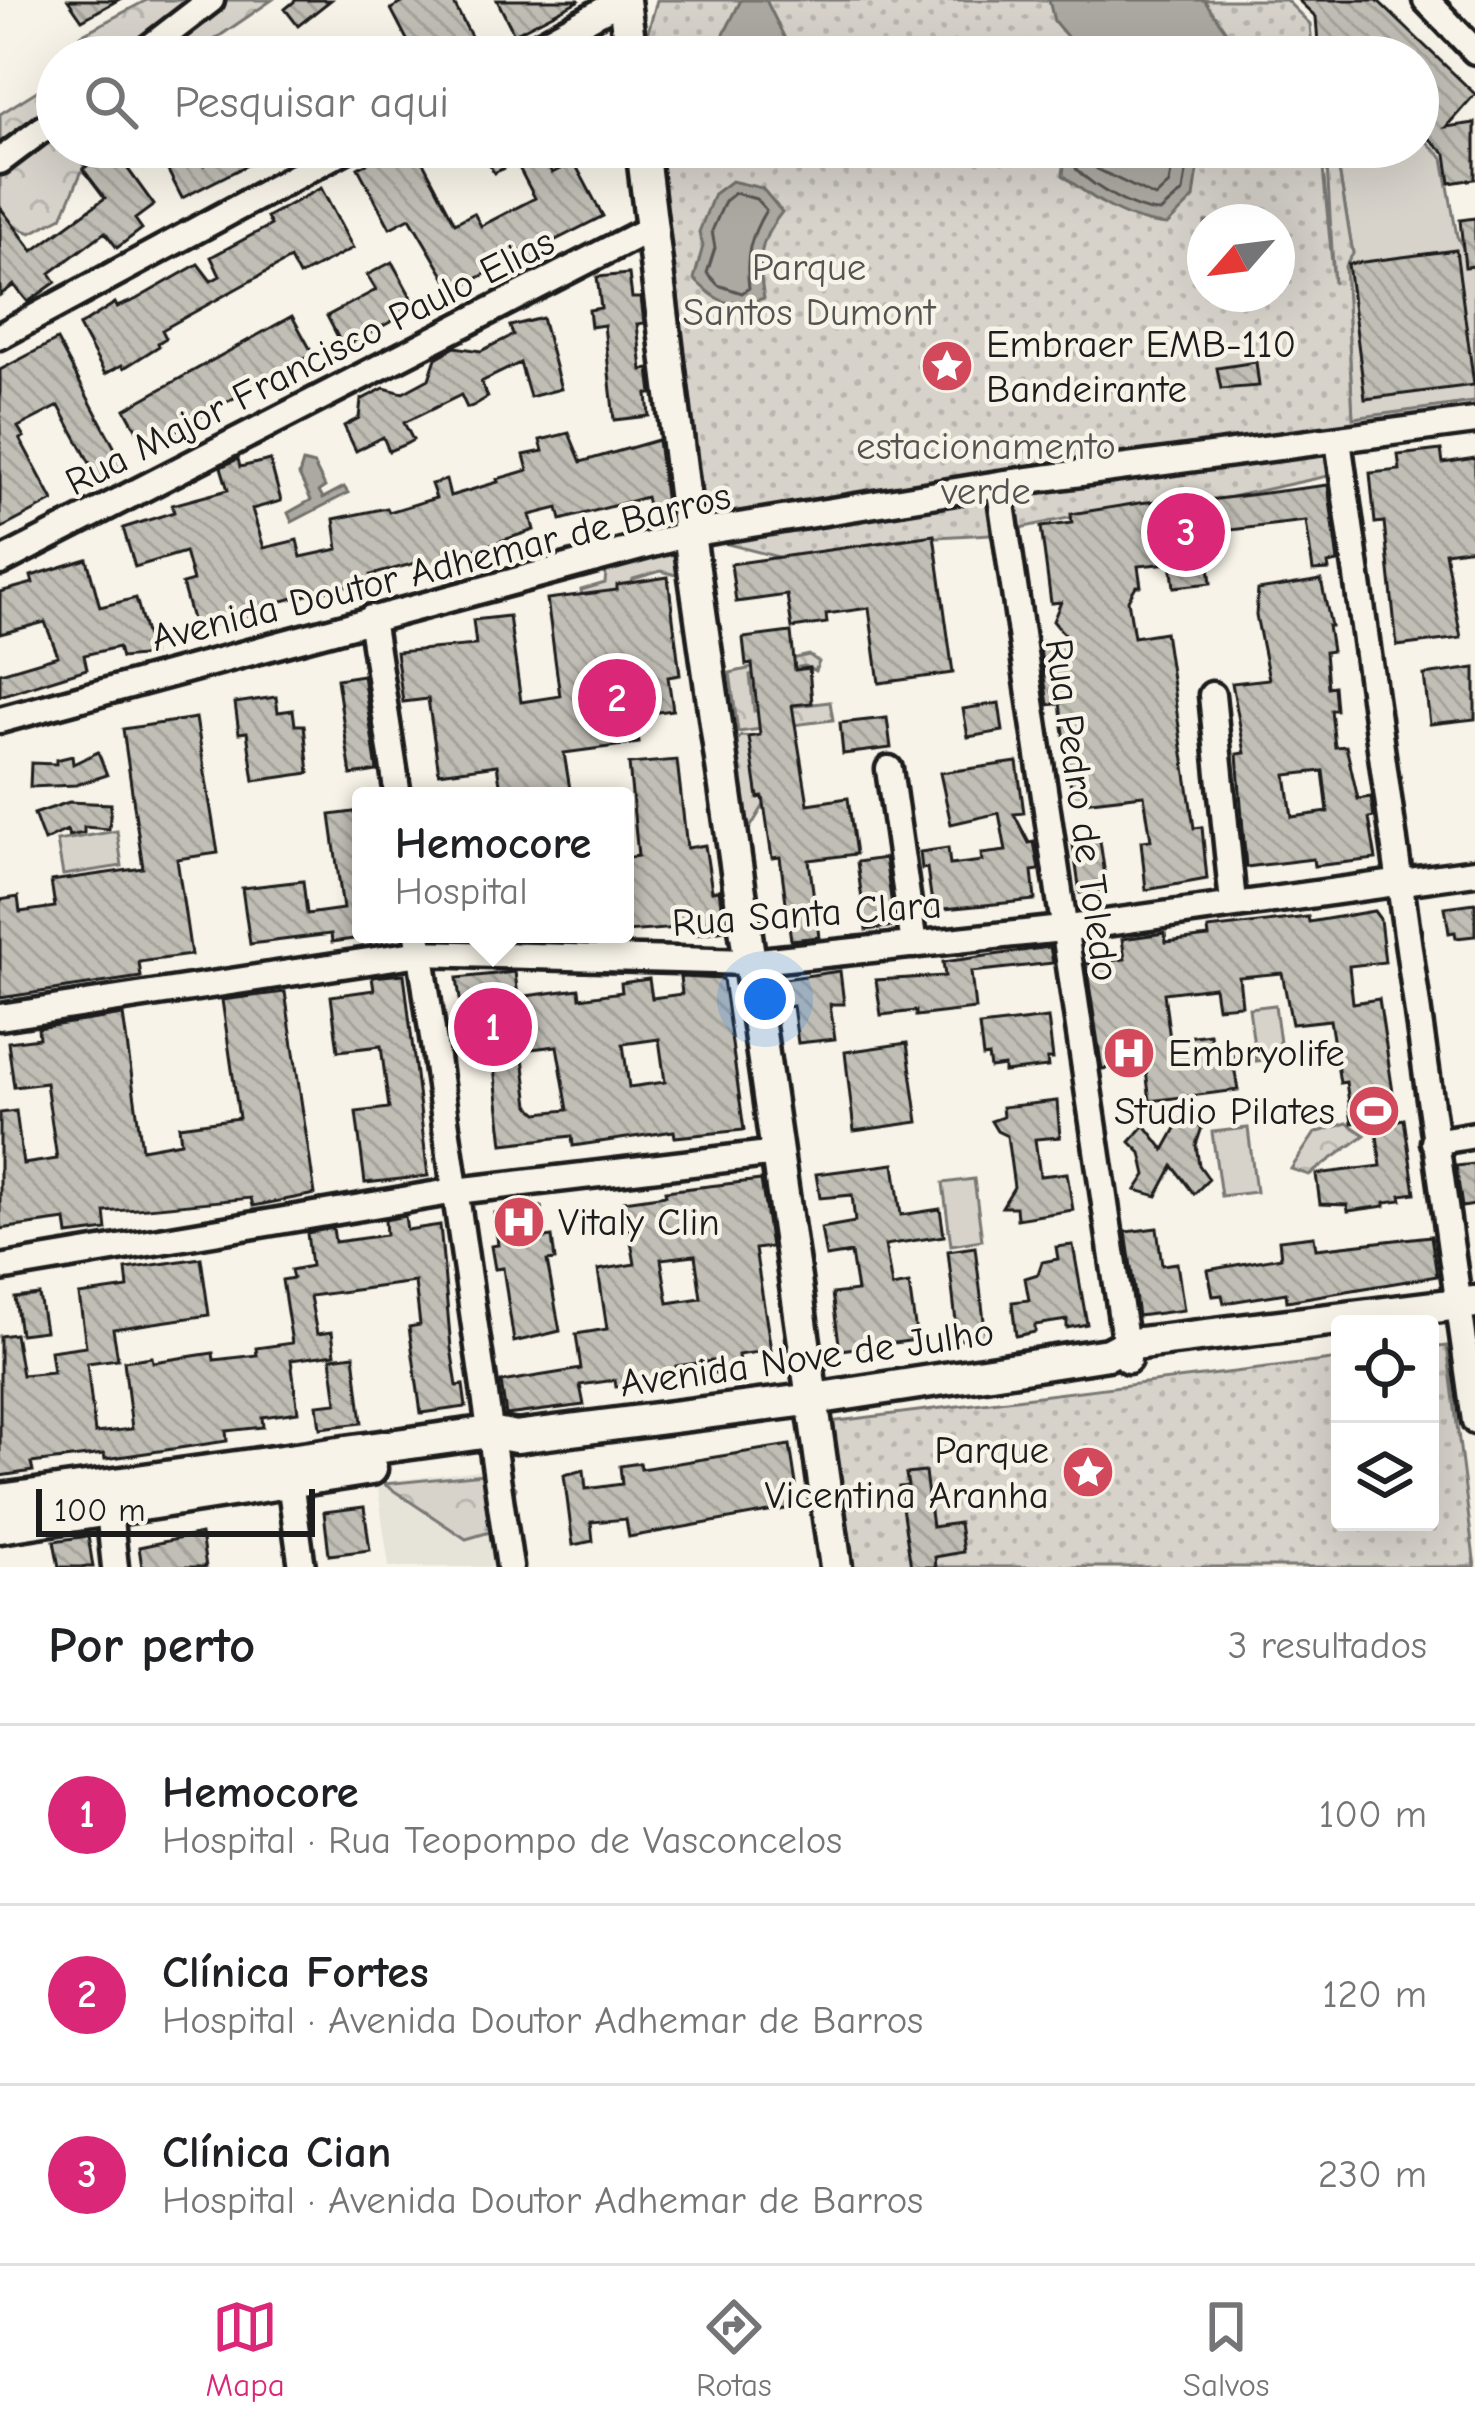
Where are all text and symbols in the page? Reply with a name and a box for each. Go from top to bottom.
search box [36,36,1439,168]
icon: search [78,69,144,135]
text: Pesquisar aqui [174,76,449,128]
north arrow [1187,204,1295,312]
street label: Rua Major Francisco Paulo Elias [58,219,562,505]
park label: Parque Santos Dumont [683,245,937,335]
place label: Embraer EMB-110 Bandeirante [986,322,1296,412]
place icon: Embraer EMB-110 Bandeirante [919,338,975,394]
park label: estacionamento verde [856,424,1116,514]
street label: Avenida Doutor Adhemar de Barros [147,473,735,661]
pin: 3 [1147,487,1225,577]
street label: Rua Pedro de Toledo [1036,636,1128,984]
pin: 2 [578,653,656,743]
popup [352,787,634,943]
text: Hemocore [395,817,591,869]
text: Hospital [395,869,528,914]
street label: Rua Santa Clara [671,882,943,946]
your location [735,969,795,1029]
pin: 1 [454,982,532,1072]
hospital icon: Embryolife [1101,1025,1157,1081]
place label: Embryolife [1168,1031,1345,1076]
sports icon: Studio Pilates [1346,1083,1402,1139]
place label: Studio Pilates [1114,1089,1335,1134]
hospital icon: Vitaly Clin [491,1194,547,1250]
place label: Vitaly Clin [558,1200,720,1245]
street label: Avenida Nove de Julho [617,1309,997,1407]
map controls [1331,1315,1439,1531]
button: locate [1331,1315,1439,1423]
button: layers [1331,1423,1439,1531]
place label: Parque Vicentina Aranha [764,1428,1049,1518]
place icon: Parque Vicentina Aranha [1060,1444,1116,1500]
scale bar [36,1483,315,1536]
text: 100 m [54,1491,146,1529]
text: Por perto [48,1616,255,1675]
text: 3 resultados [1228,1623,1427,1668]
text: Hemocore [162,1766,359,1818]
text: 1 [79,1792,95,1837]
text: 100 m [1319,1792,1427,1837]
text: Hospital · Rua Teopompo de Vasconcelos [162,1818,842,1863]
text: Clínica Fortes [162,1946,429,1998]
text: 2 [77,1972,97,2017]
text: 120 m [1322,1972,1427,2017]
text: Hospital · Avenida Doutor Adhemar de Barros [162,1998,923,2043]
text: Clínica Cian [162,2126,391,2178]
text: 3 [77,2152,97,2197]
text: 230 m [1318,2152,1427,2197]
text: Hospital · Avenida Doutor Adhemar de Barros [162,2178,923,2223]
tab: Mapa [206,2294,285,2404]
tab: Rotas [696,2294,772,2404]
tab: Salvos [1183,2294,1269,2404]

